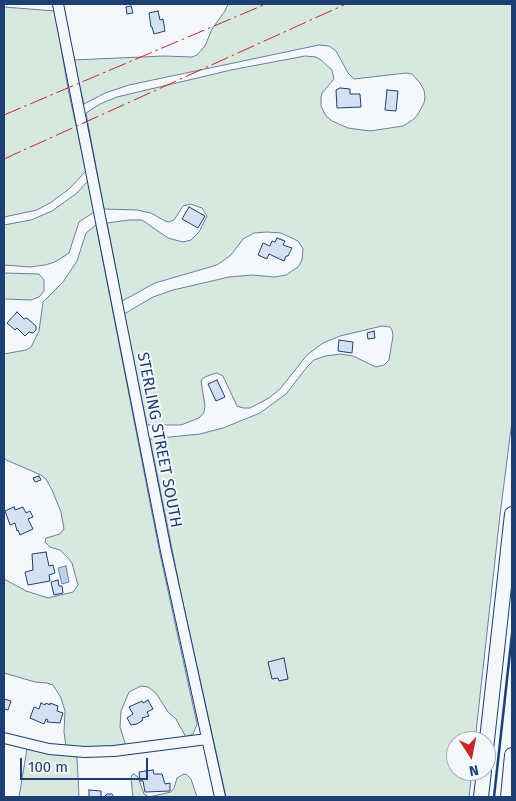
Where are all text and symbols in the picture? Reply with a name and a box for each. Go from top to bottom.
street label: STERLING STREET SOUTH [133,351,185,529]
north arrow [446,731,496,781]
scale bar [22,748,150,780]
text: 100 m [28,758,68,776]
text: N [468,761,480,779]

